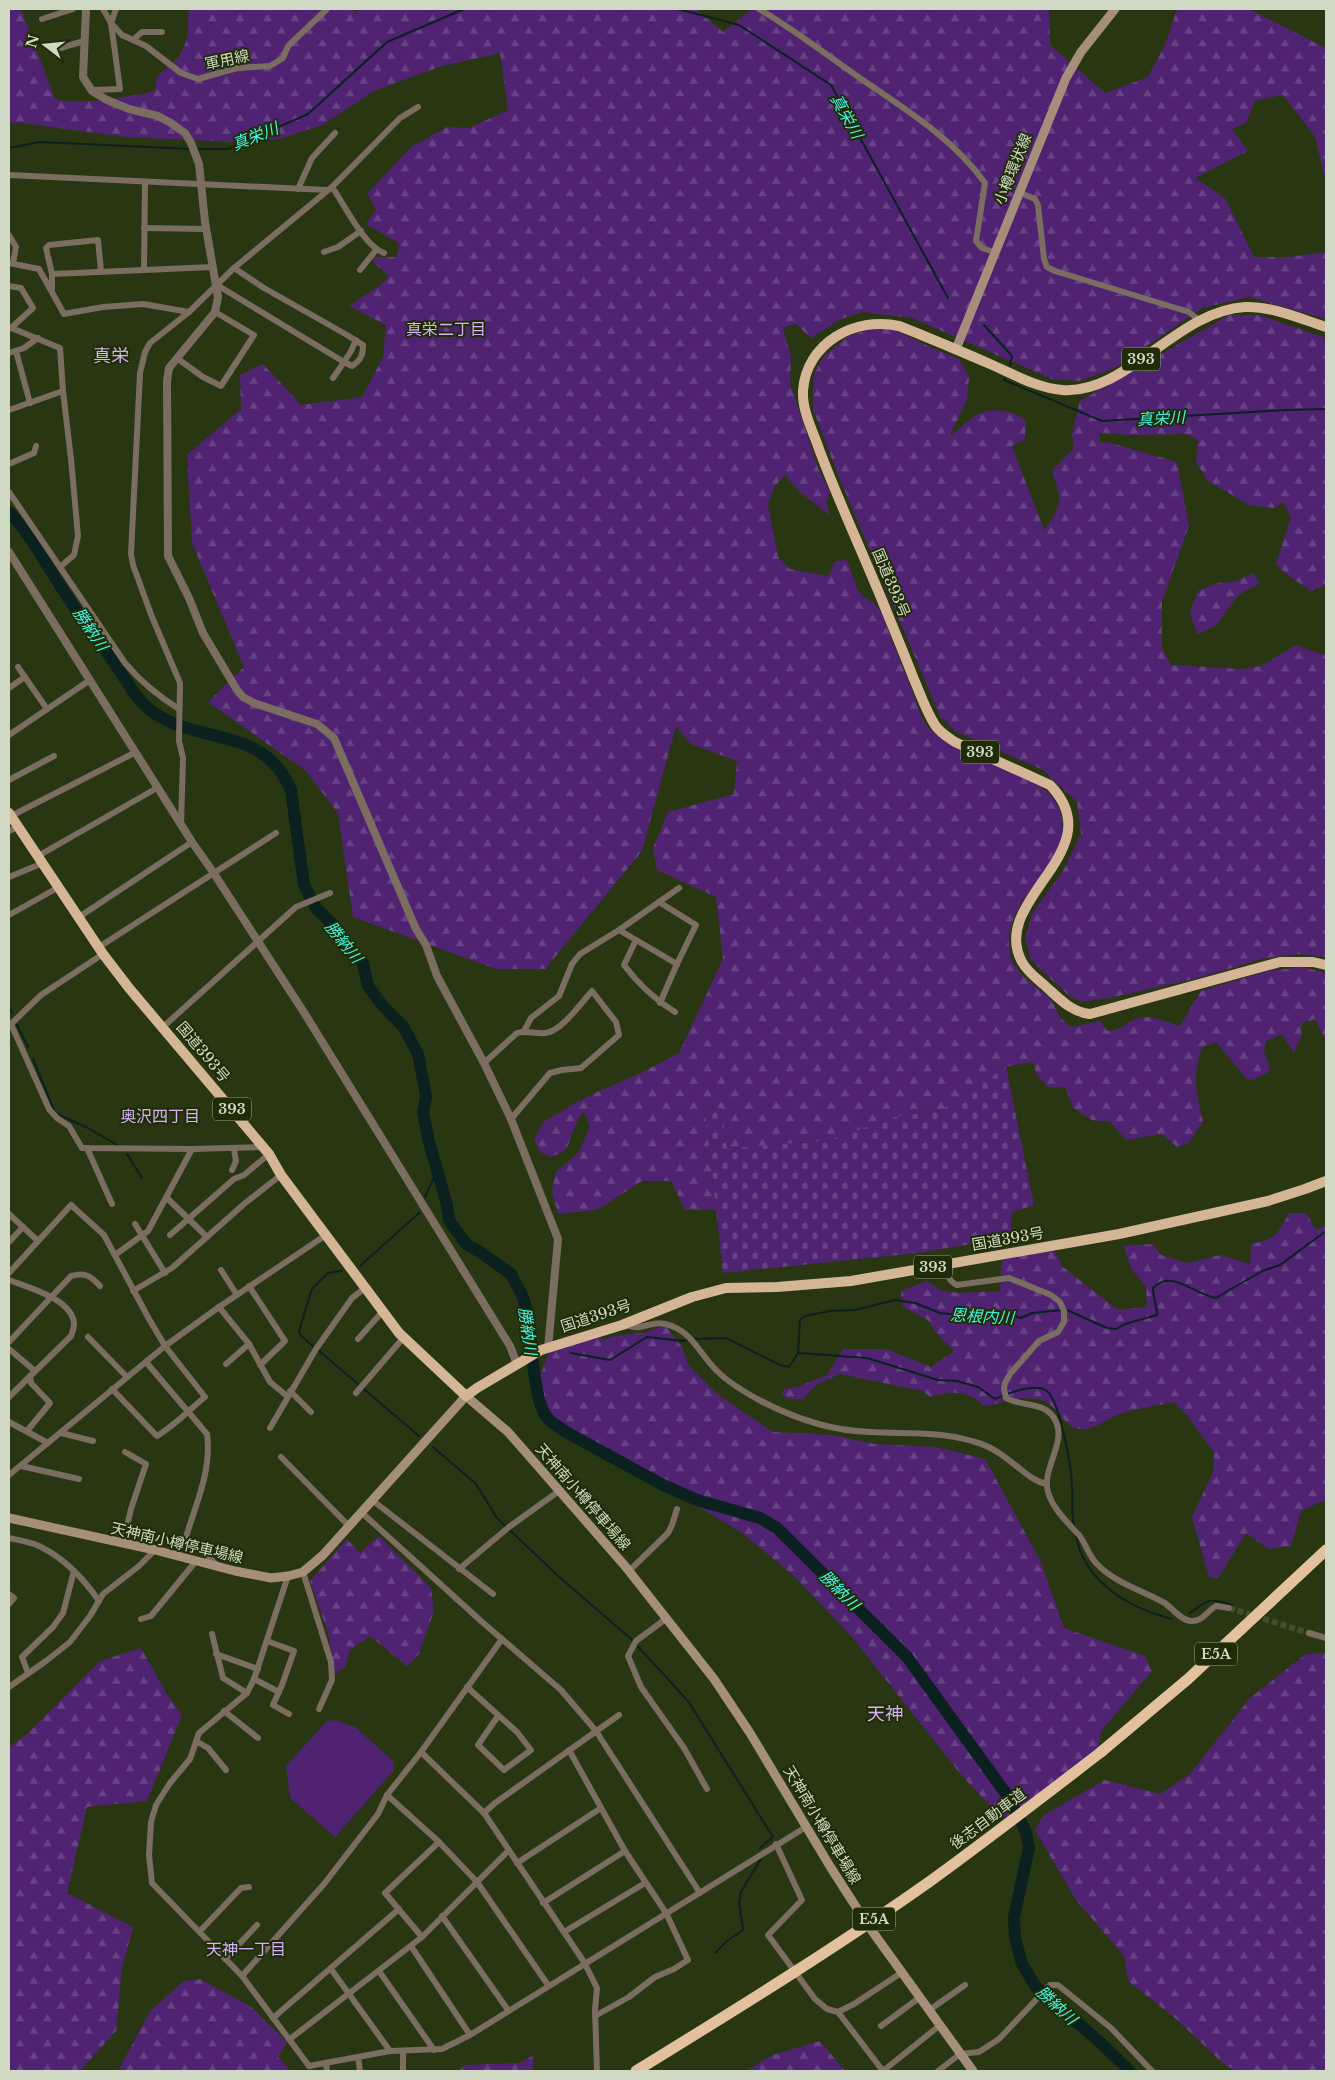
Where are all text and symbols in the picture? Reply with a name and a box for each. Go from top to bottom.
north arrow [20,20,70,70]
text: N [22,33,43,50]
street label: 軍用線 [203,46,251,73]
water label: 真栄川 [827,90,868,144]
water label: 真栄川 [229,117,283,154]
street label: 小樽環状線 [990,130,1035,207]
district label: 真栄二丁目 [406,319,486,339]
district label: 真栄 [93,345,129,367]
road number: 393 [1122,348,1160,370]
water label: 真栄川 [1137,407,1187,429]
street label: 国道393号 [868,545,914,620]
water label: 勝納川 [69,604,114,656]
road number: 393 [961,740,999,764]
water label: 勝納川 [321,917,368,968]
street label: 国道393号 [173,1018,234,1086]
road number: 393 [213,1098,251,1120]
district label: 奥沢四丁目 [120,1106,200,1126]
street label: 国道393号 [970,1223,1046,1254]
road number: 393 [914,1256,952,1278]
street label: 国道393号 [558,1295,634,1336]
water label: 恩根内川 [950,1304,1016,1328]
water label: 勝納川 [515,1306,542,1358]
street label: 天神南小樽停車場線 [532,1439,635,1554]
street label: 天神南小樽停車場線 [109,1518,245,1567]
water label: 勝納川 [816,1566,865,1615]
road number: E5A [1195,1642,1237,1666]
district label: 天神 [867,1703,903,1725]
street label: 天神南小樽停車場線 [780,1762,865,1888]
street label: 後志自動車道 [946,1784,1029,1853]
road number: E5A [853,1908,895,1930]
district label: 天神一丁目 [206,1939,286,1959]
water label: 勝納川 [1033,1981,1083,2030]

